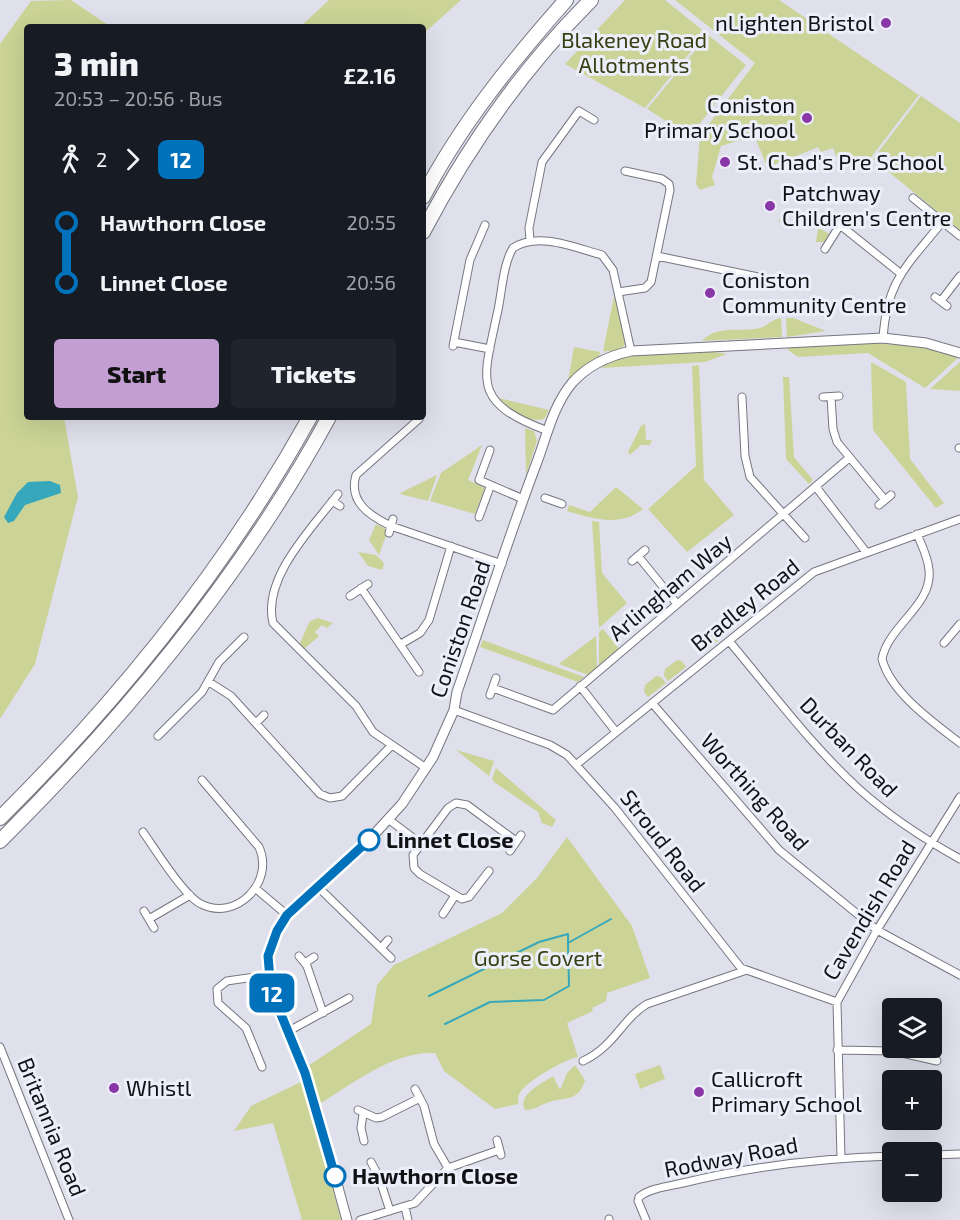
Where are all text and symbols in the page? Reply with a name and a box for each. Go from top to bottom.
place label: nLighten Bristol [715,9,874,35]
marker: nLighten Bristol [879,16,893,30]
park label: Blakeney Road Allotments [561,26,707,77]
text: 3 min [54,43,139,83]
text: £2.16 [343,62,396,88]
text: 20:53 – 20:56 · Bus [54,86,222,110]
place label: Coniston Primary School [644,91,795,142]
marker: Coniston Primary School [800,111,814,125]
icon: walk [54,143,87,176]
icon: forward [116,143,149,176]
text: 2 [96,147,107,171]
text: 12 [170,147,192,172]
place label: St. Chad's Pre School [737,148,944,174]
marker: St. Chad's Pre School [718,155,732,169]
place label: Patchway Children's Centre [782,179,951,230]
marker: Patchway Children's Centre [763,199,777,213]
text: Hawthorn Close [100,209,266,235]
text: 20:55 [347,210,396,234]
place label: Coniston Community Centre [722,266,907,317]
text: Linnet Close [100,269,228,295]
text: 20:56 [346,270,396,294]
marker: Coniston Community Centre [703,286,717,300]
button: Start [54,339,219,408]
button: Tickets [231,339,396,408]
street label: Arlingham Way [603,527,736,645]
street label: Bradley Road [685,553,804,656]
street label: Coniston Road [423,557,495,701]
street label: Durban Road [796,691,904,802]
street label: Worthing Road [696,727,815,855]
street label: Stroud Road [616,784,712,897]
place label: Linnet Close [386,826,514,852]
marker: Linnet Close [358,829,380,851]
street label: Cavendish Road [816,835,920,984]
park label: Gorse Covert [474,944,602,970]
line badge: 12 [245,974,299,1012]
text: 12 [261,981,283,1006]
map controls [882,998,942,1202]
button: layers [882,998,942,1058]
street label: Britannia Road [13,1054,93,1200]
place label: Callicroft Primary School [711,1065,862,1116]
button: + [882,1070,942,1130]
place label: Whistl [126,1074,192,1100]
marker: Whistl [107,1081,121,1095]
marker: Callicroft Primary School [692,1085,706,1099]
street label: Rodway Road [662,1130,800,1182]
button: − [882,1142,942,1202]
place label: Hawthorn Close [352,1162,518,1188]
marker: Hawthorn Close [324,1165,346,1187]

